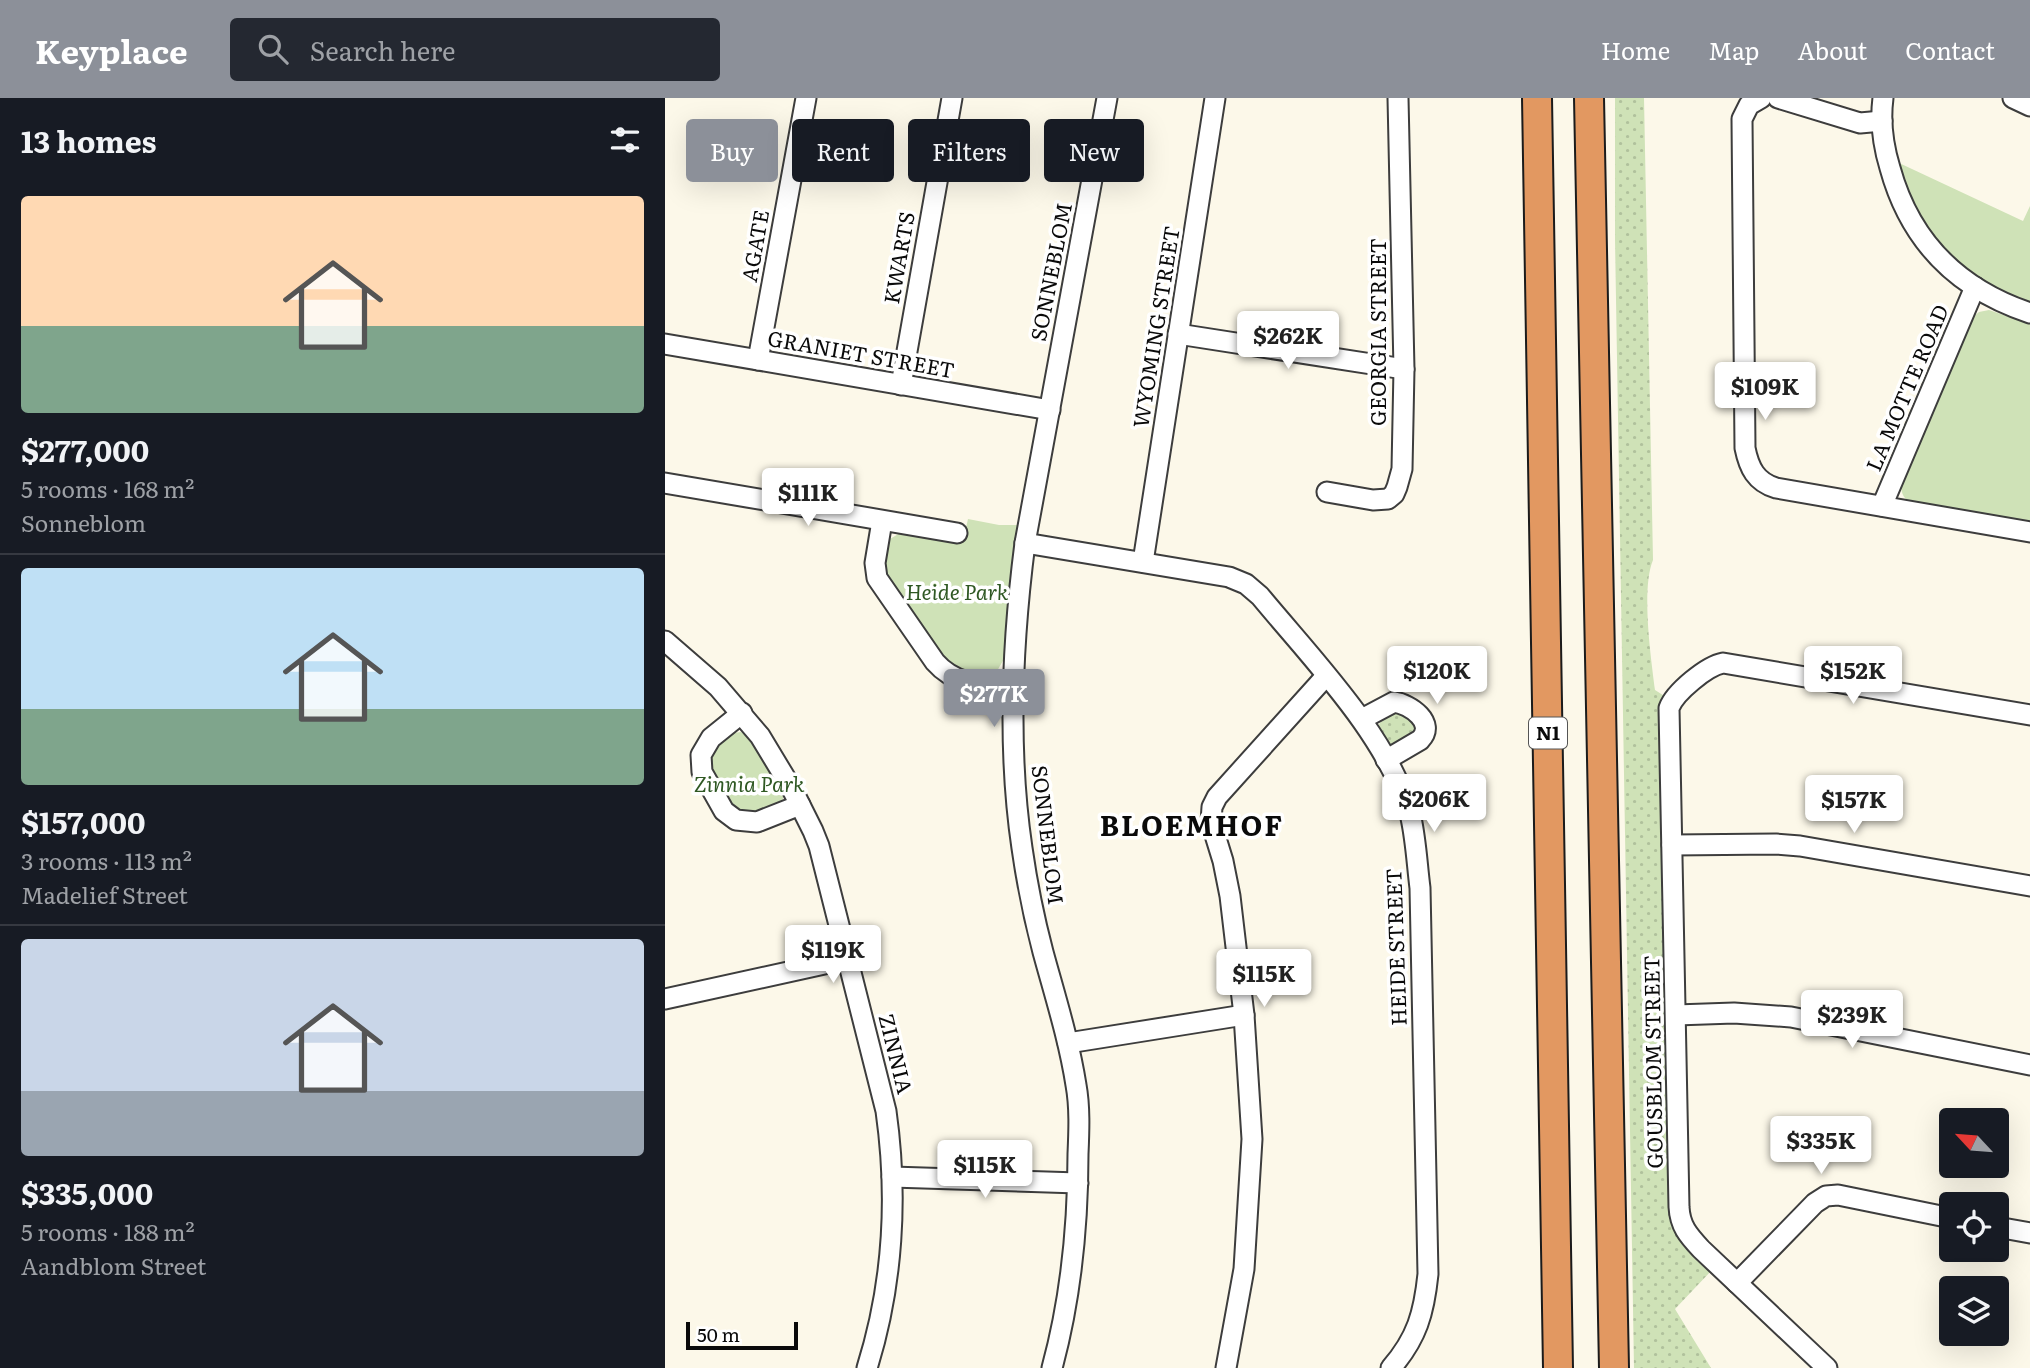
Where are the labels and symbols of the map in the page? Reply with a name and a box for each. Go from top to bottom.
street label: SONNEBLOM [1021,200,1078,343]
street label: AGATE [732,207,775,284]
street label: KWARTS [874,209,921,306]
street label: WYOMING STREET [1123,223,1186,430]
street label: GEORGIA STREET [1361,238,1392,426]
street label: LA MOTTE ROAD [1857,299,1955,475]
pin: $262K [1239,312,1337,371]
street label: GRANIET STREET [765,321,957,384]
pin: $109K [1716,362,1814,422]
pin: $111K [759,468,857,528]
park label: Heide Park [906,575,1009,606]
pin: $120K [1388,646,1486,706]
pin: $152K [1804,646,1902,706]
pin: $277K [945,670,1043,729]
road number: N1 [1529,718,1567,748]
street label: SONNEBLOM [1026,763,1073,906]
park label: Zinnia Park [693,767,805,798]
pin: $206K [1385,774,1483,834]
pin: $157K [1805,776,1903,835]
district label: BLOEMHOF [1100,803,1284,845]
street label: HEIDE STREET [1376,868,1413,1026]
pin: $119K [784,926,882,985]
pin: $115K [1215,950,1313,1009]
street label: GOUSBLOM STREET [1634,955,1669,1169]
pin: $239K [1803,990,1901,1050]
street label: ZINNIA [873,1010,922,1097]
north arrow [1939,1108,2009,1178]
pin: $335K [1772,1116,1870,1176]
pin: $115K [936,1140,1034,1200]
scale bar [686,1319,798,1351]

